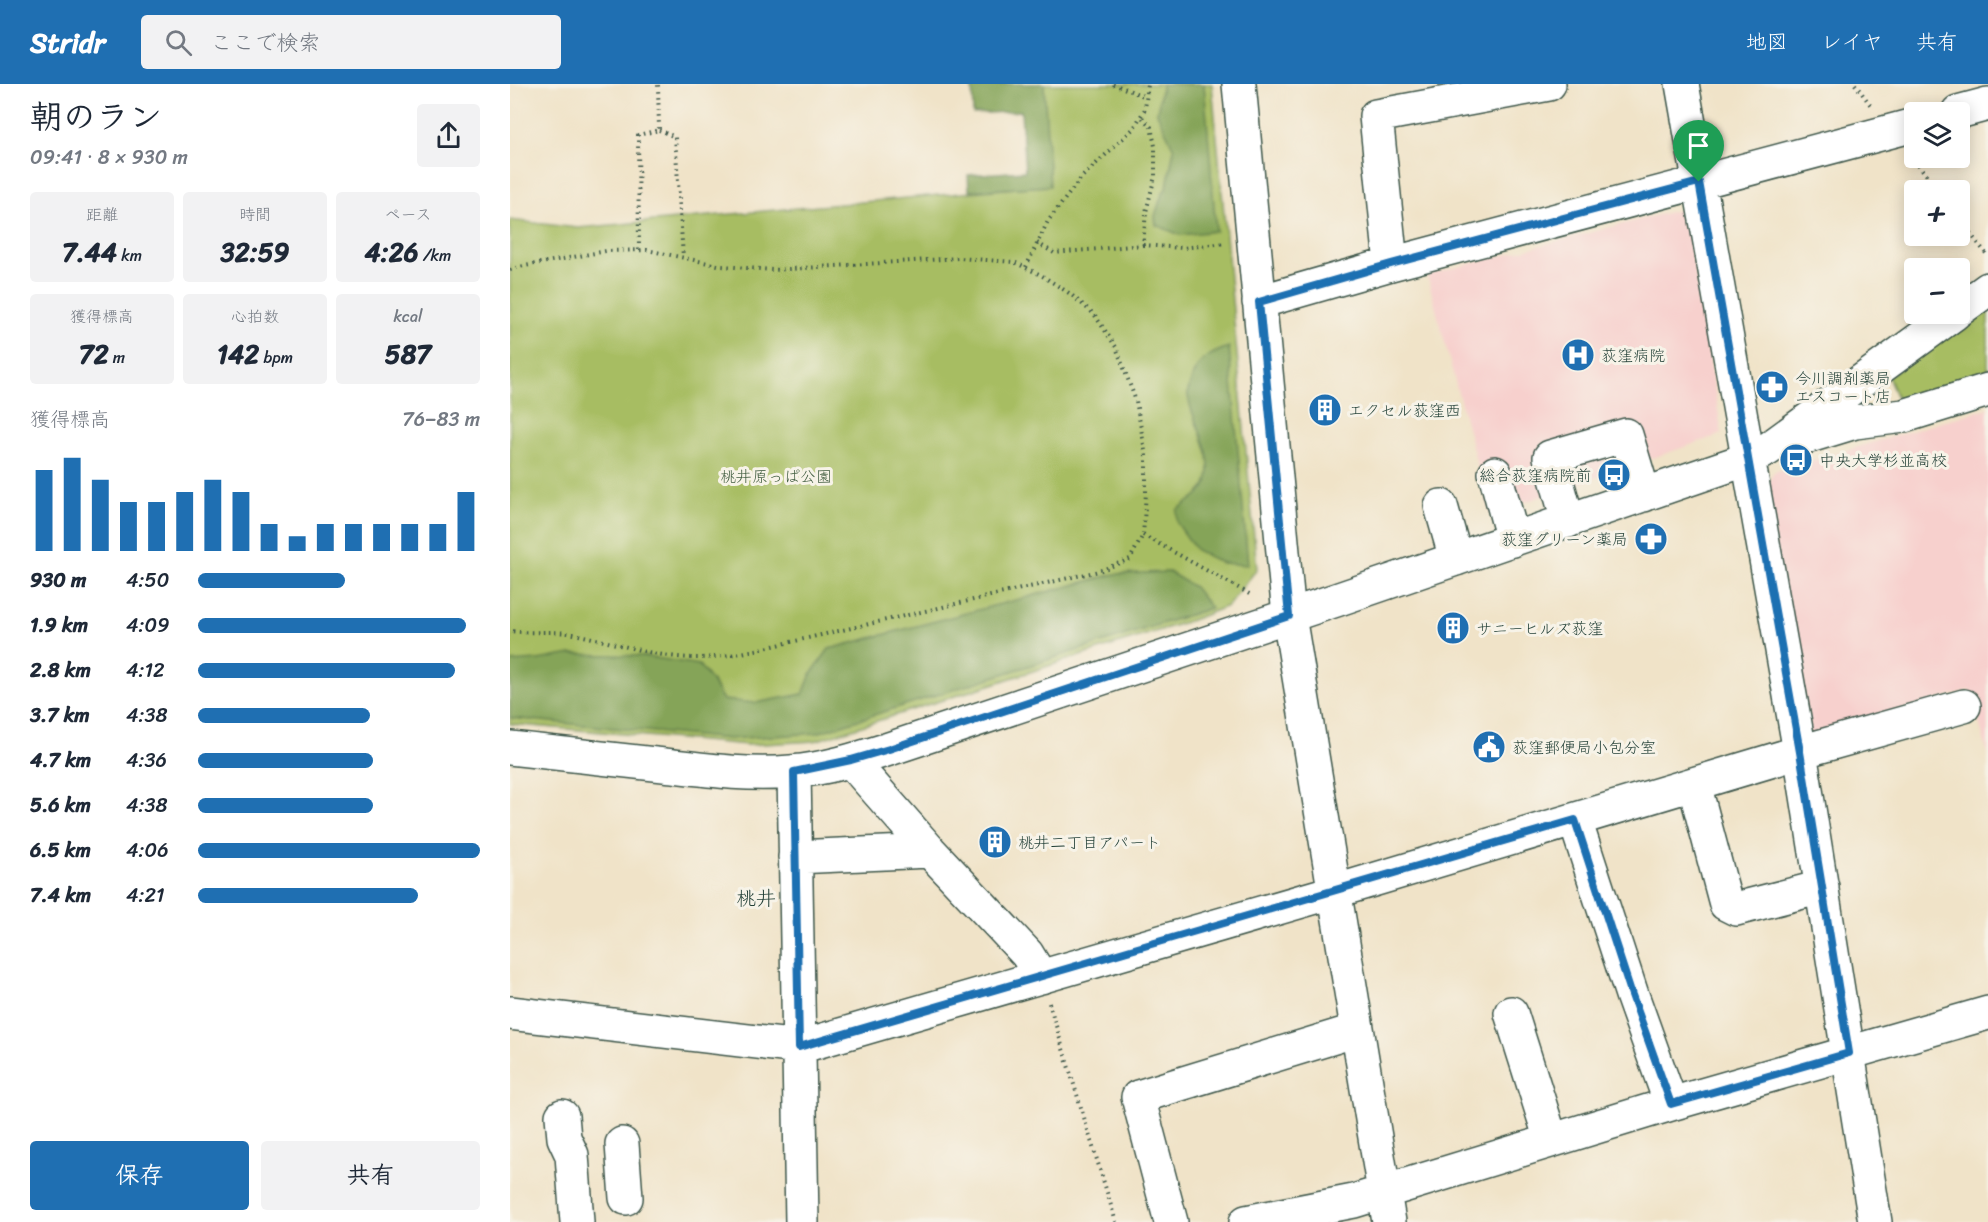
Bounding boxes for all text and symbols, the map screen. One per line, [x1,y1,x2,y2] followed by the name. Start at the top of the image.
[141,15,561,69] search box
[30,18,105,67] text: Stridr
[210,23,320,62] text: ここで検索
[1746,23,1788,61] text: 地図
[1821,23,1883,61] text: レイヤ
[1916,23,1958,61] text: 共有
[162,26,195,59] icon: search
[30,88,162,146] text: 朝のラン
[1904,102,1970,324] map controls
[1904,102,1970,168] button: layers
[417,104,480,167] button: share
[1673,120,1724,182] pin
[1682,129,1715,162] icon: arrive
[30,140,188,175] text: 09:41 · 8 × 930 m
[1904,180,1970,246] button: +
[86,200,118,229] text: 距離
[239,200,271,229] text: 時間
[384,200,432,229] text: ペース
[62,229,117,275] text: 7.44
[221,229,289,275] text: 32:59
[365,229,418,275] text: 4:26
[117,241,142,270] text: km
[418,241,451,270] text: /km
[1904,258,1970,324] button: −
[70,302,134,331] text: 獲得標高
[231,302,279,331] text: 心拍数
[393,302,423,331] text: kcal
[79,331,109,377] text: 72
[217,331,259,377] text: 142
[385,331,431,377] text: 587
[1560,337,1596,373] hospital icon: 荻窪病院
[1601,341,1665,370] place label: 荻窪病院
[109,343,125,372] text: m
[259,343,293,372] text: bpm
[1795,364,1891,411] place label: 今川調剤薬局 エスコート店
[1754,369,1790,405] pharmacy icon: 今川調剤薬局 エスコート店
[1307,392,1343,428] building icon: エクセル荻窪西
[1348,396,1461,425] place label: エクセル荻窪西
[30,402,110,437] text: 獲得標高
[402,402,480,437] text: 76–83 m
[1778,442,1814,478] bus stop icon: 中央大学杉並高校
[1819,446,1947,475] place label: 中央大学杉並高校
[1596,457,1632,493] bus stop icon: 総合荻窪病院前
[1479,461,1591,490] place label: 総合荻窪病院前
[720,462,832,491] park label: 桃井原っぱ公園
[1633,521,1669,557] pharmacy icon: 荻窪グリーン薬局
[1501,525,1628,554] place label: 荻窪グリーン薬局
[30,563,86,598] text: 930 m
[126,563,169,598] text: 4:50
[30,608,88,643] text: 1.9 km
[126,608,169,643] text: 4:09
[1435,610,1471,646] building icon: サニーヒルズ荻窪
[1476,614,1603,643] place label: サニーヒルズ荻窪
[30,653,91,688] text: 2.8 km
[126,653,165,688] text: 4:12
[30,698,90,733] text: 3.7 km
[126,698,168,733] text: 4:38
[1471,729,1507,765] public building icon: 荻窪郵便局小包分室
[1512,733,1656,762] place label: 荻窪郵便局小包分室
[30,743,91,778] text: 4.7 km
[126,743,167,778] text: 4:36
[30,788,91,823] text: 5.6 km
[126,788,168,823] text: 4:38
[977,824,1013,860] building icon: 桃井二丁目アパート
[1018,828,1161,857] place label: 桃井二丁目アパート
[30,833,91,868] text: 6.5 km
[126,833,169,868] text: 4:06
[30,878,91,913] text: 7.4 km
[126,878,165,913] text: 4:21
[736,881,776,916] district label: 桃井
[30,1141,249,1210] button: 保存
[261,1141,480,1210] button: 共有

